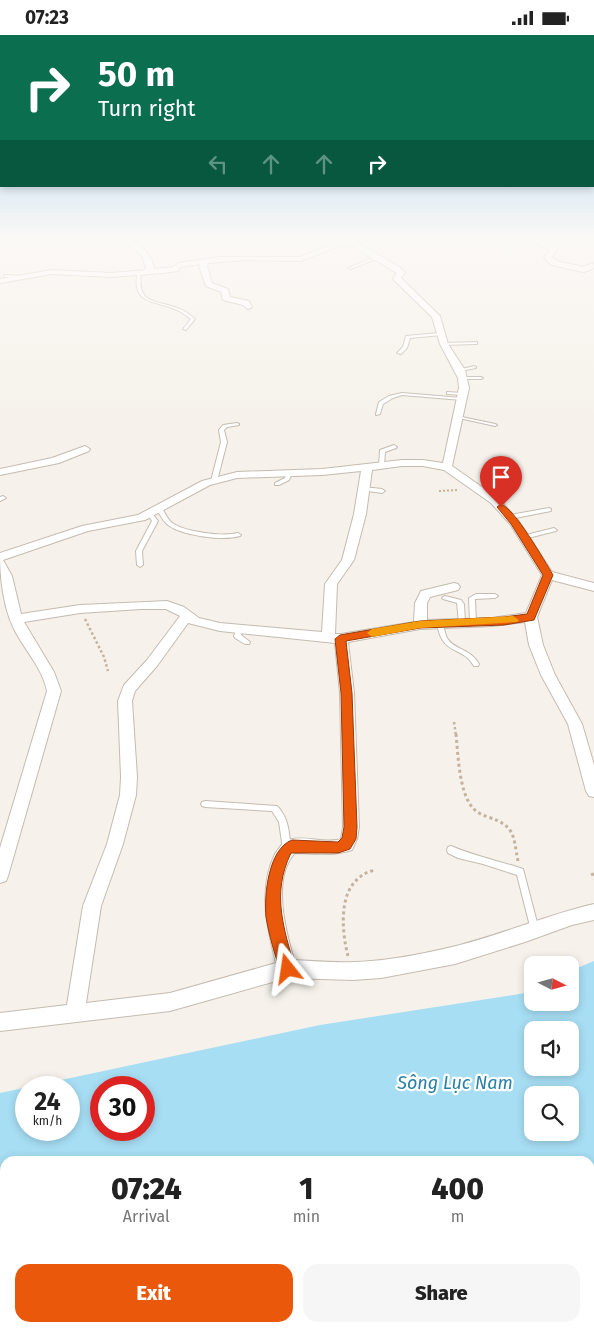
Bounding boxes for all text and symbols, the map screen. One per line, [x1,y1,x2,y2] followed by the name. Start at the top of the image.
[25,6,69,29] text: 07:23
[98,53,175,95] text: 50 m
[15,55,80,120] icon: right
[98,95,195,122] text: Turn right
[204,150,232,178] icon: left
[257,150,285,178] icon: ahead
[310,150,338,178] icon: ahead
[363,150,391,178] icon: right
[480,456,522,507] pin
[487,463,515,491] icon: arrive
[261,942,313,994] position arrow
[524,956,579,1011] north arrow
[524,956,579,1141] map controls
[524,1021,579,1076] button: sound
[396,1072,513,1094] water label: Sông Lục Nam
[90,1076,155,1141] speed limit sign: 30
[524,1086,579,1141] button: search
[34,1087,61,1117] text: 24
[33,1114,62,1128] text: km/h
[111,1171,182,1207] text: 07:24
[299,1171,314,1207] text: 1
[431,1171,484,1207] text: 400
[123,1207,170,1226] text: Arrival
[293,1207,320,1226] text: min
[451,1207,464,1226] text: m
[15,1264,293,1322] button: Exit
[303,1264,580,1322] button: Share

